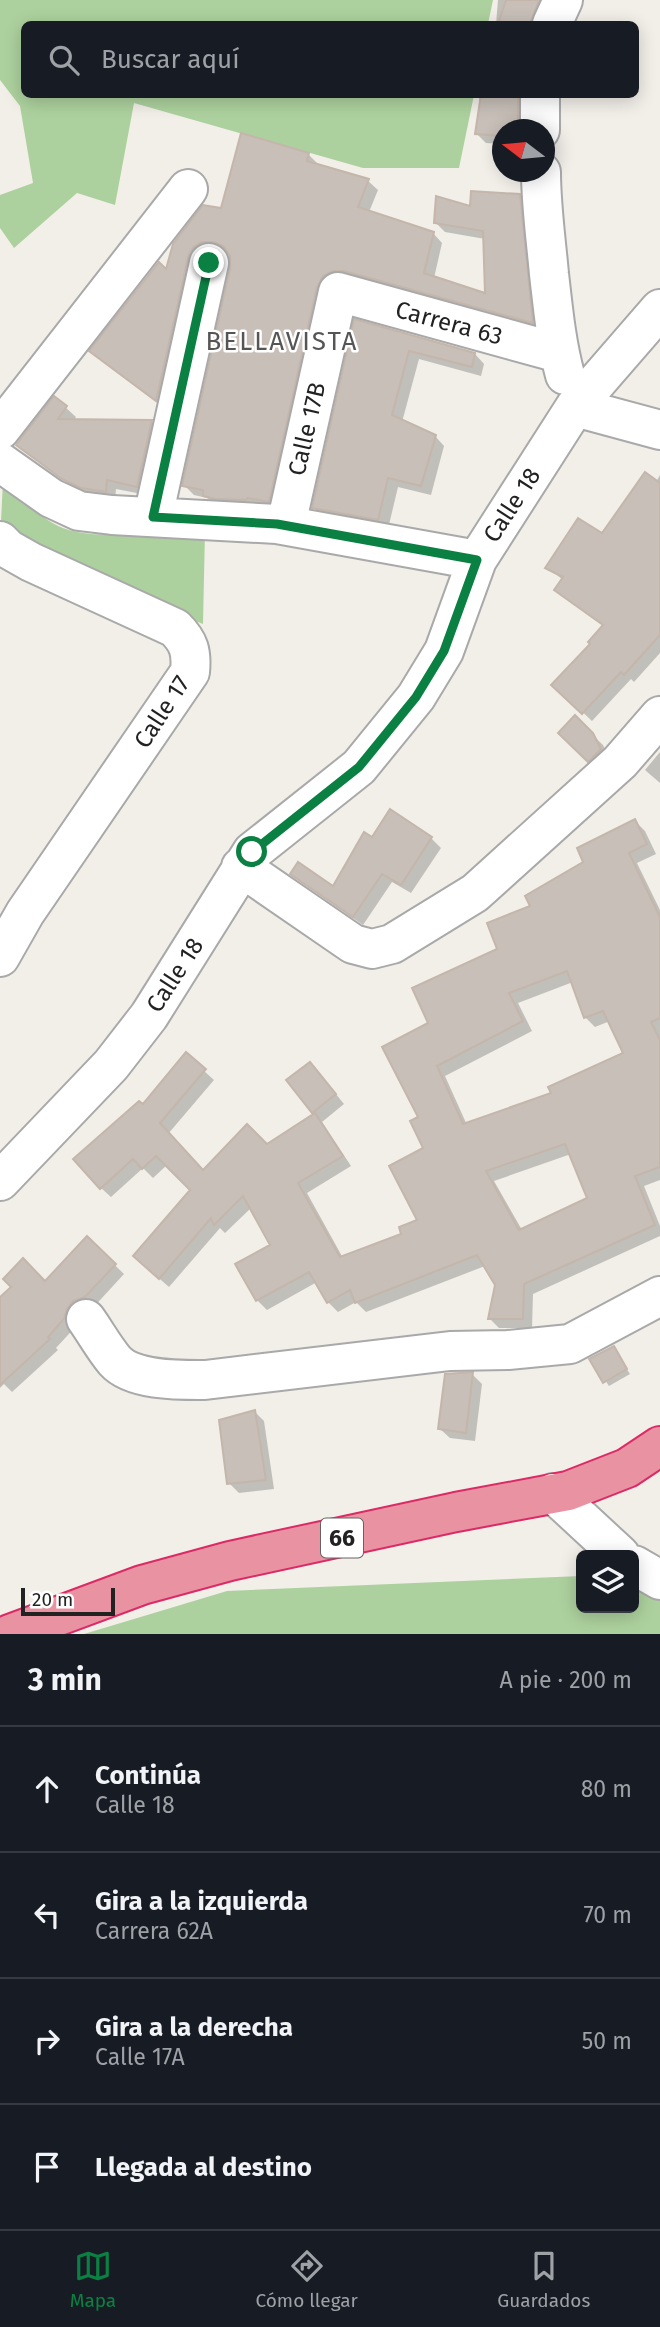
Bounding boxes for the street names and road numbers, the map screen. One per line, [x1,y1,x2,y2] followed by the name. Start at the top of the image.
[392,295,506,351] street label: Carrera 63
[283,380,331,478] street label: Calle 17B
[478,463,546,547] street label: Calle 18
[128,671,196,753] street label: Calle 17
[141,933,209,1017] street label: Calle 18
[321,1518,363,1558] road number: 66

